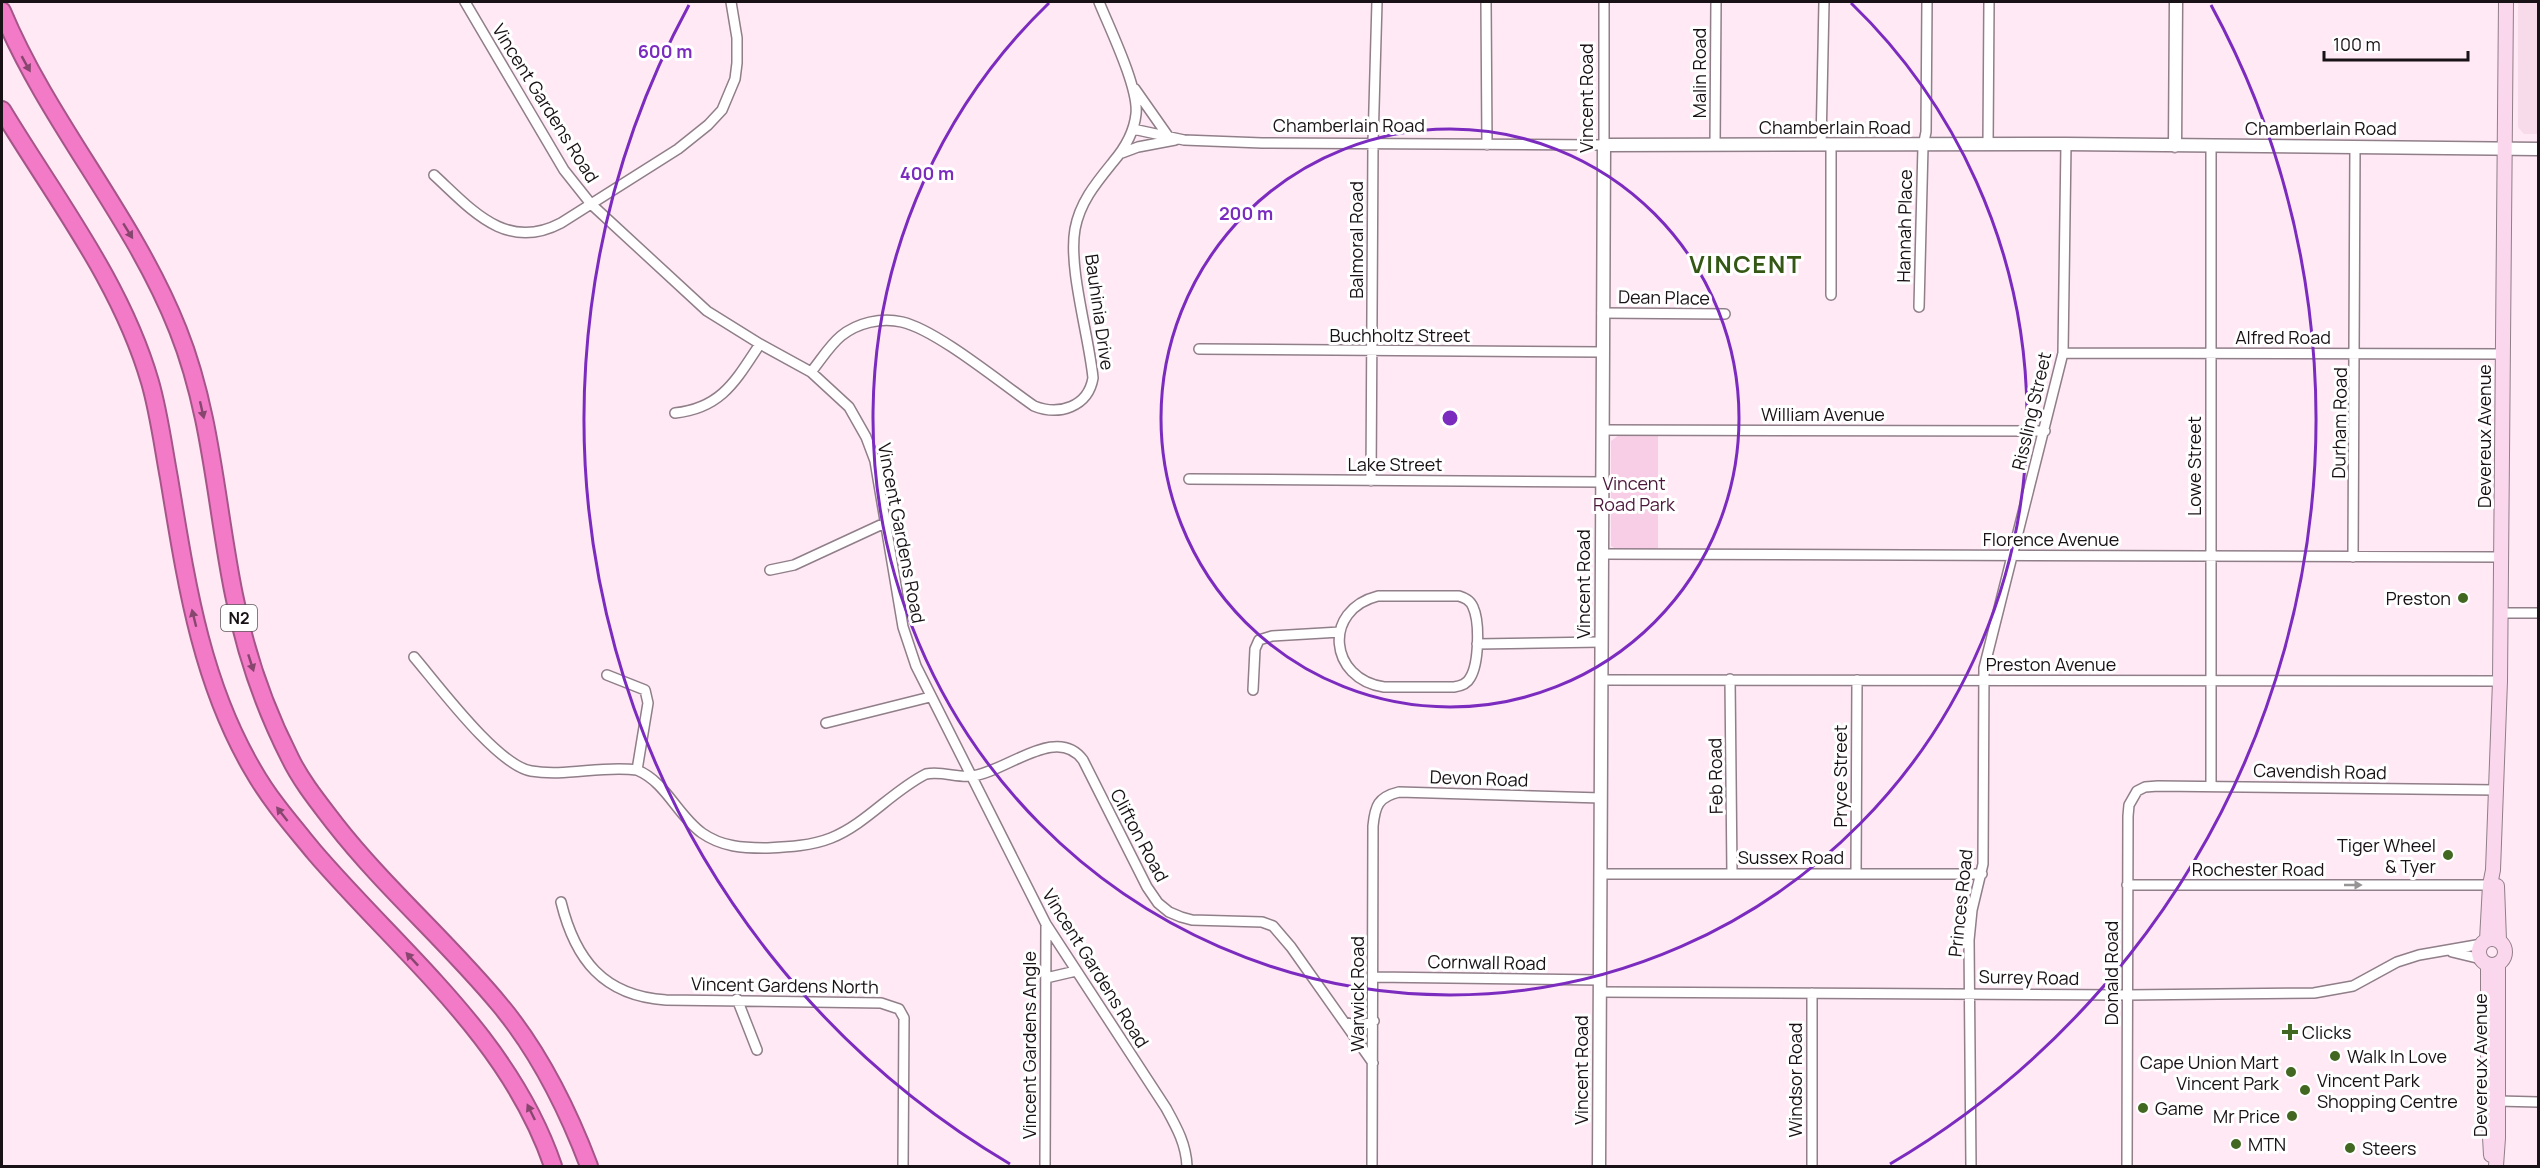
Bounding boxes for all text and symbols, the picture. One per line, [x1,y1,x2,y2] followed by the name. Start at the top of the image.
[487,19,605,187] street label: Vincent Gardens Road
[2324,24,2468,62] scale bar
[1687,28,1711,118] street label: Malin Road
[2333,32,2381,56] text: 100 m
[638,39,692,63] text: 600 m
[1574,43,1598,153] street label: Vincent Road
[21,56,31,73] one-way arrow
[1273,113,1425,137] street label: Chamberlain Road
[1759,115,1911,139] street label: Chamberlain Road
[2245,116,2397,140] street label: Chamberlain Road
[900,161,954,185] text: 400 m
[1891,169,1917,283] street label: Hannah Place
[1344,181,1368,299] street label: Balmoral Road
[1219,201,1273,225] text: 200 m
[122,223,133,239] one-way arrow
[1689,247,1803,280] district label: VINCENT
[1080,252,1120,372] street label: Bauhinia Drive
[1618,284,1710,310] street label: Dean Place
[1329,323,1471,347] street label: Buchholtz Street
[2235,325,2331,349] street label: Alfred Road
[2006,350,2056,472] street label: Rissling Street
[2472,364,2496,508] street label: Devereux Avenue
[2326,367,2352,479] street label: Durham Road
[198,401,208,419] one-way arrow
[1761,402,1885,426] street label: William Avenue
[1440,408,1460,428] centre of rings
[2182,416,2206,516] street label: Lowe Street
[873,441,931,625] street label: Vincent Gardens Road
[1348,452,1442,476] street label: Lake Street
[1593,471,1676,516] park label: Vincent Road Park
[1983,527,2119,551] street label: Florence Avenue
[1571,529,1595,639] street label: Vincent Road
[2386,586,2451,610] place label: Preston
[2456,591,2470,605] marker: Preston
[221,605,257,631] road number: N2
[189,609,198,627] one-way arrow
[1986,652,2116,676] street label: Preston Avenue
[247,654,257,672] one-way arrow
[1828,724,1852,828] street label: Pryce Street
[1702,738,1728,814] street label: Feb Road
[2253,758,2387,784] street label: Cavendish Road
[1429,764,1529,792] street label: Devon Road
[1105,784,1175,886] street label: Clifton Road
[277,806,289,821] one-way arrow
[2337,833,2437,878] place label: Tiger Wheel & Tyer
[1738,845,1844,869] street label: Sussex Road
[1942,848,1978,958] street label: Princes Road
[2441,848,2455,862] marker: Tiger Wheel & Tyer
[2192,857,2324,881] street label: Rochester Road
[2344,880,2363,890] one-way arrow
[1037,884,1155,1052] street label: Vincent Gardens Road
[2099,921,2123,1025] street label: Donald Road
[1345,936,1369,1052] street label: Warwick Road
[1427,949,1547,975] street label: Cornwall Road
[1017,951,1041,1139] street label: Vincent Gardens Angle
[406,952,419,967] one-way arrow
[1978,964,2080,990] street label: Surrey Road
[691,971,879,999] street label: Vincent Gardens North
[2468,993,2492,1137] street label: Devereux Avenue
[1569,1015,1593,1125] street label: Vincent Road
[2302,1020,2351,1044] place label: Clicks
[1783,1023,1807,1137] street label: Windsor Road
[2283,1025,2297,1039] marker: Clicks
[2347,1044,2447,1068] place label: Walk In Love
[2328,1049,2342,1063] marker: Walk In Love
[2140,1050,2280,1095] place label: Cape Union Mart Vincent Park
[2284,1065,2298,1079] marker: Cape Union Mart Vincent Park
[2317,1068,2458,1113] place label: Vincent Park Shopping Centre
[2298,1083,2312,1097] marker: Vincent Park Shopping Centre
[2155,1096,2203,1120] place label: Game
[2136,1101,2150,1115] marker: Game
[526,1104,536,1121] one-way arrow
[2213,1104,2280,1128] place label: Mr Price
[2285,1109,2299,1123] marker: Mr Price
[2248,1132,2286,1156] place label: MTN
[2362,1136,2417,1160] place label: Steers
[2229,1137,2243,1151] marker: MTN
[2343,1141,2357,1155] marker: Steers

